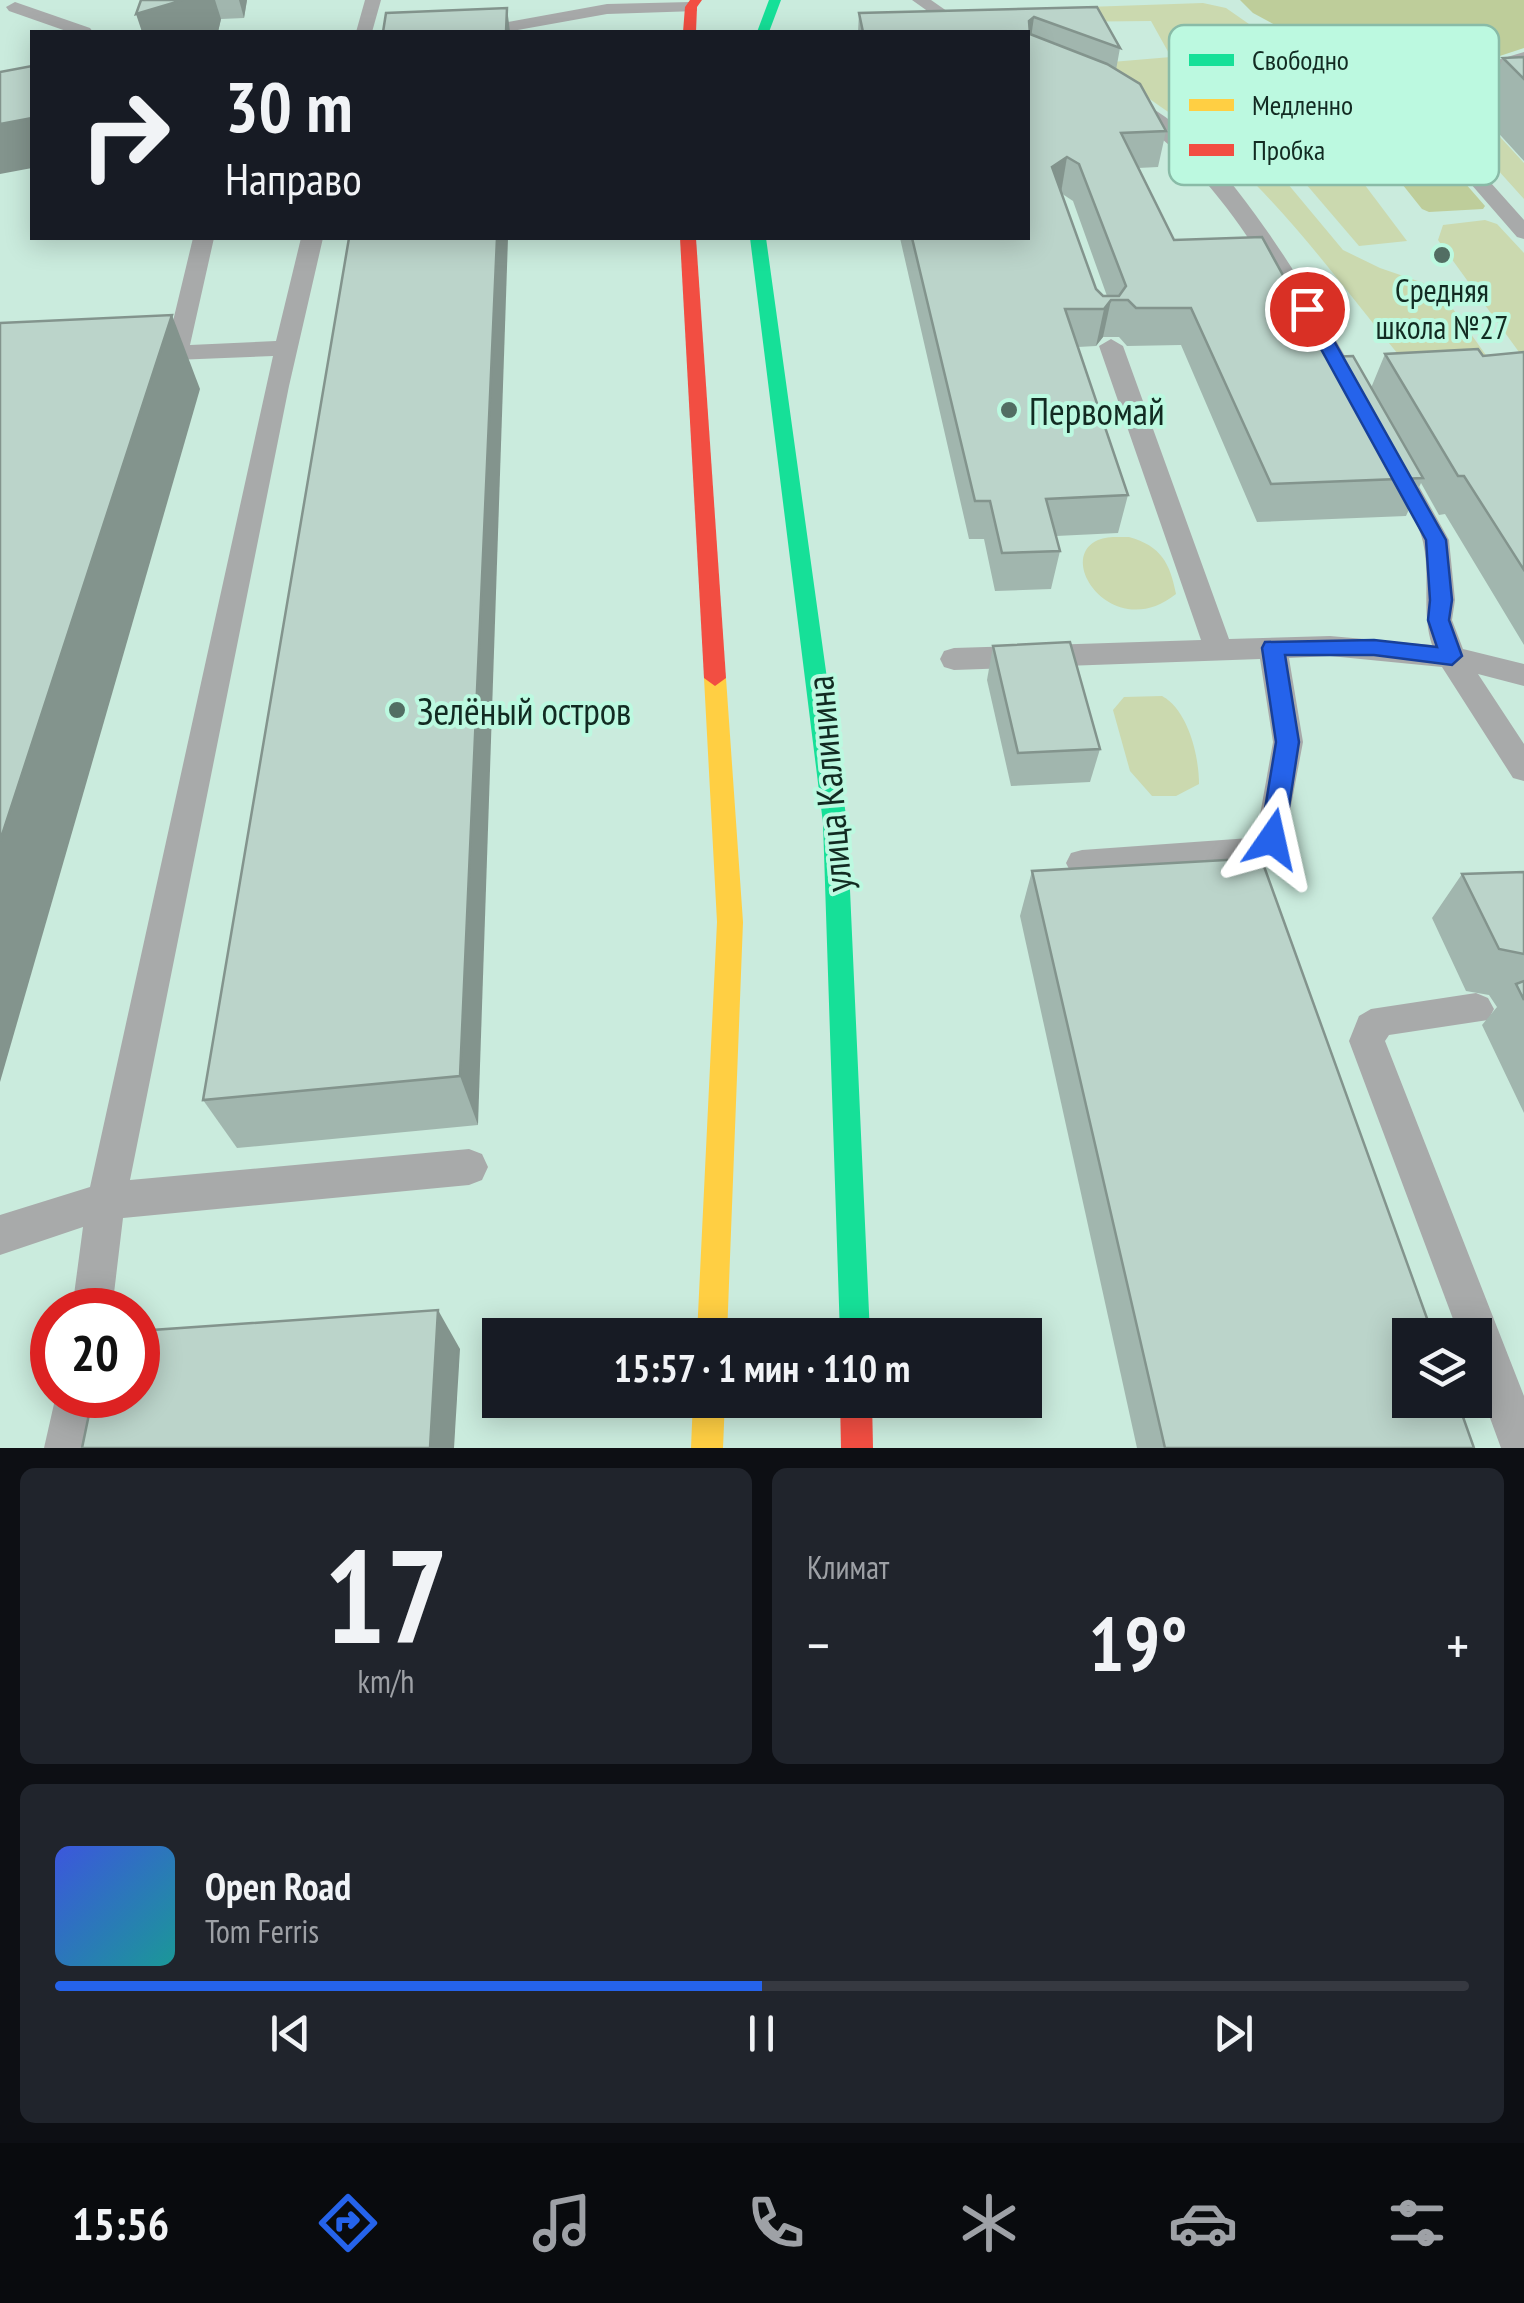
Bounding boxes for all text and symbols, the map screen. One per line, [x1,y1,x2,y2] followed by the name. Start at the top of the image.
[1169,25,1499,185] legend
[1252,41,1349,78] text: Свободно
[225,61,353,151] text: 30 m
[60,70,190,200] icon: right
[1252,86,1353,123] text: Медленно
[1252,131,1325,168] text: Пробка
[225,149,362,207] text: Направо
[1431,244,1453,266] marker: Средняя школа №27
[1265,267,1350,352] pin
[1376,269,1508,348] place label: Средняя школа №27
[1280,282,1335,337] icon: arrive
[1029,386,1165,435] place label: Первомай
[998,399,1020,421] marker: Первомай
[794,674,862,894] street label: улица Калинина
[417,686,631,735] place label: Зелёный остров
[386,699,408,721] marker: Зелёный остров
[1220,787,1324,891] position arrow
[30,1288,160,1418] speed limit sign: 20
[1392,1318,1492,1418] map controls
[1392,1318,1492,1418] button: layers
[614,1343,910,1392] text: 15:57 · 1 мин · 110 m
[324,1511,448,1679] text: 17
[807,1546,889,1588] text: Климат
[1088,1595,1188,1692] text: 19°
[807,1609,830,1680] text: −
[1446,1609,1469,1680] text: +
[358,1660,414,1702] text: km/h
[205,1861,351,1910] text: Open Road
[205,1910,319,1952] text: Tom Ferris
[263,2006,318,2061] icon: previous
[734,2006,789,2061] icon: pause
[1206,2006,1261,2061] icon: next
[313,2188,383,2258] icon: directions
[527,2188,597,2258] icon: music
[741,2188,811,2258] icon: phone
[954,2188,1024,2258] icon: climate
[1168,2188,1238,2258] icon: car
[1382,2188,1452,2258] icon: filters
[72,2194,169,2252] text: 15:56

